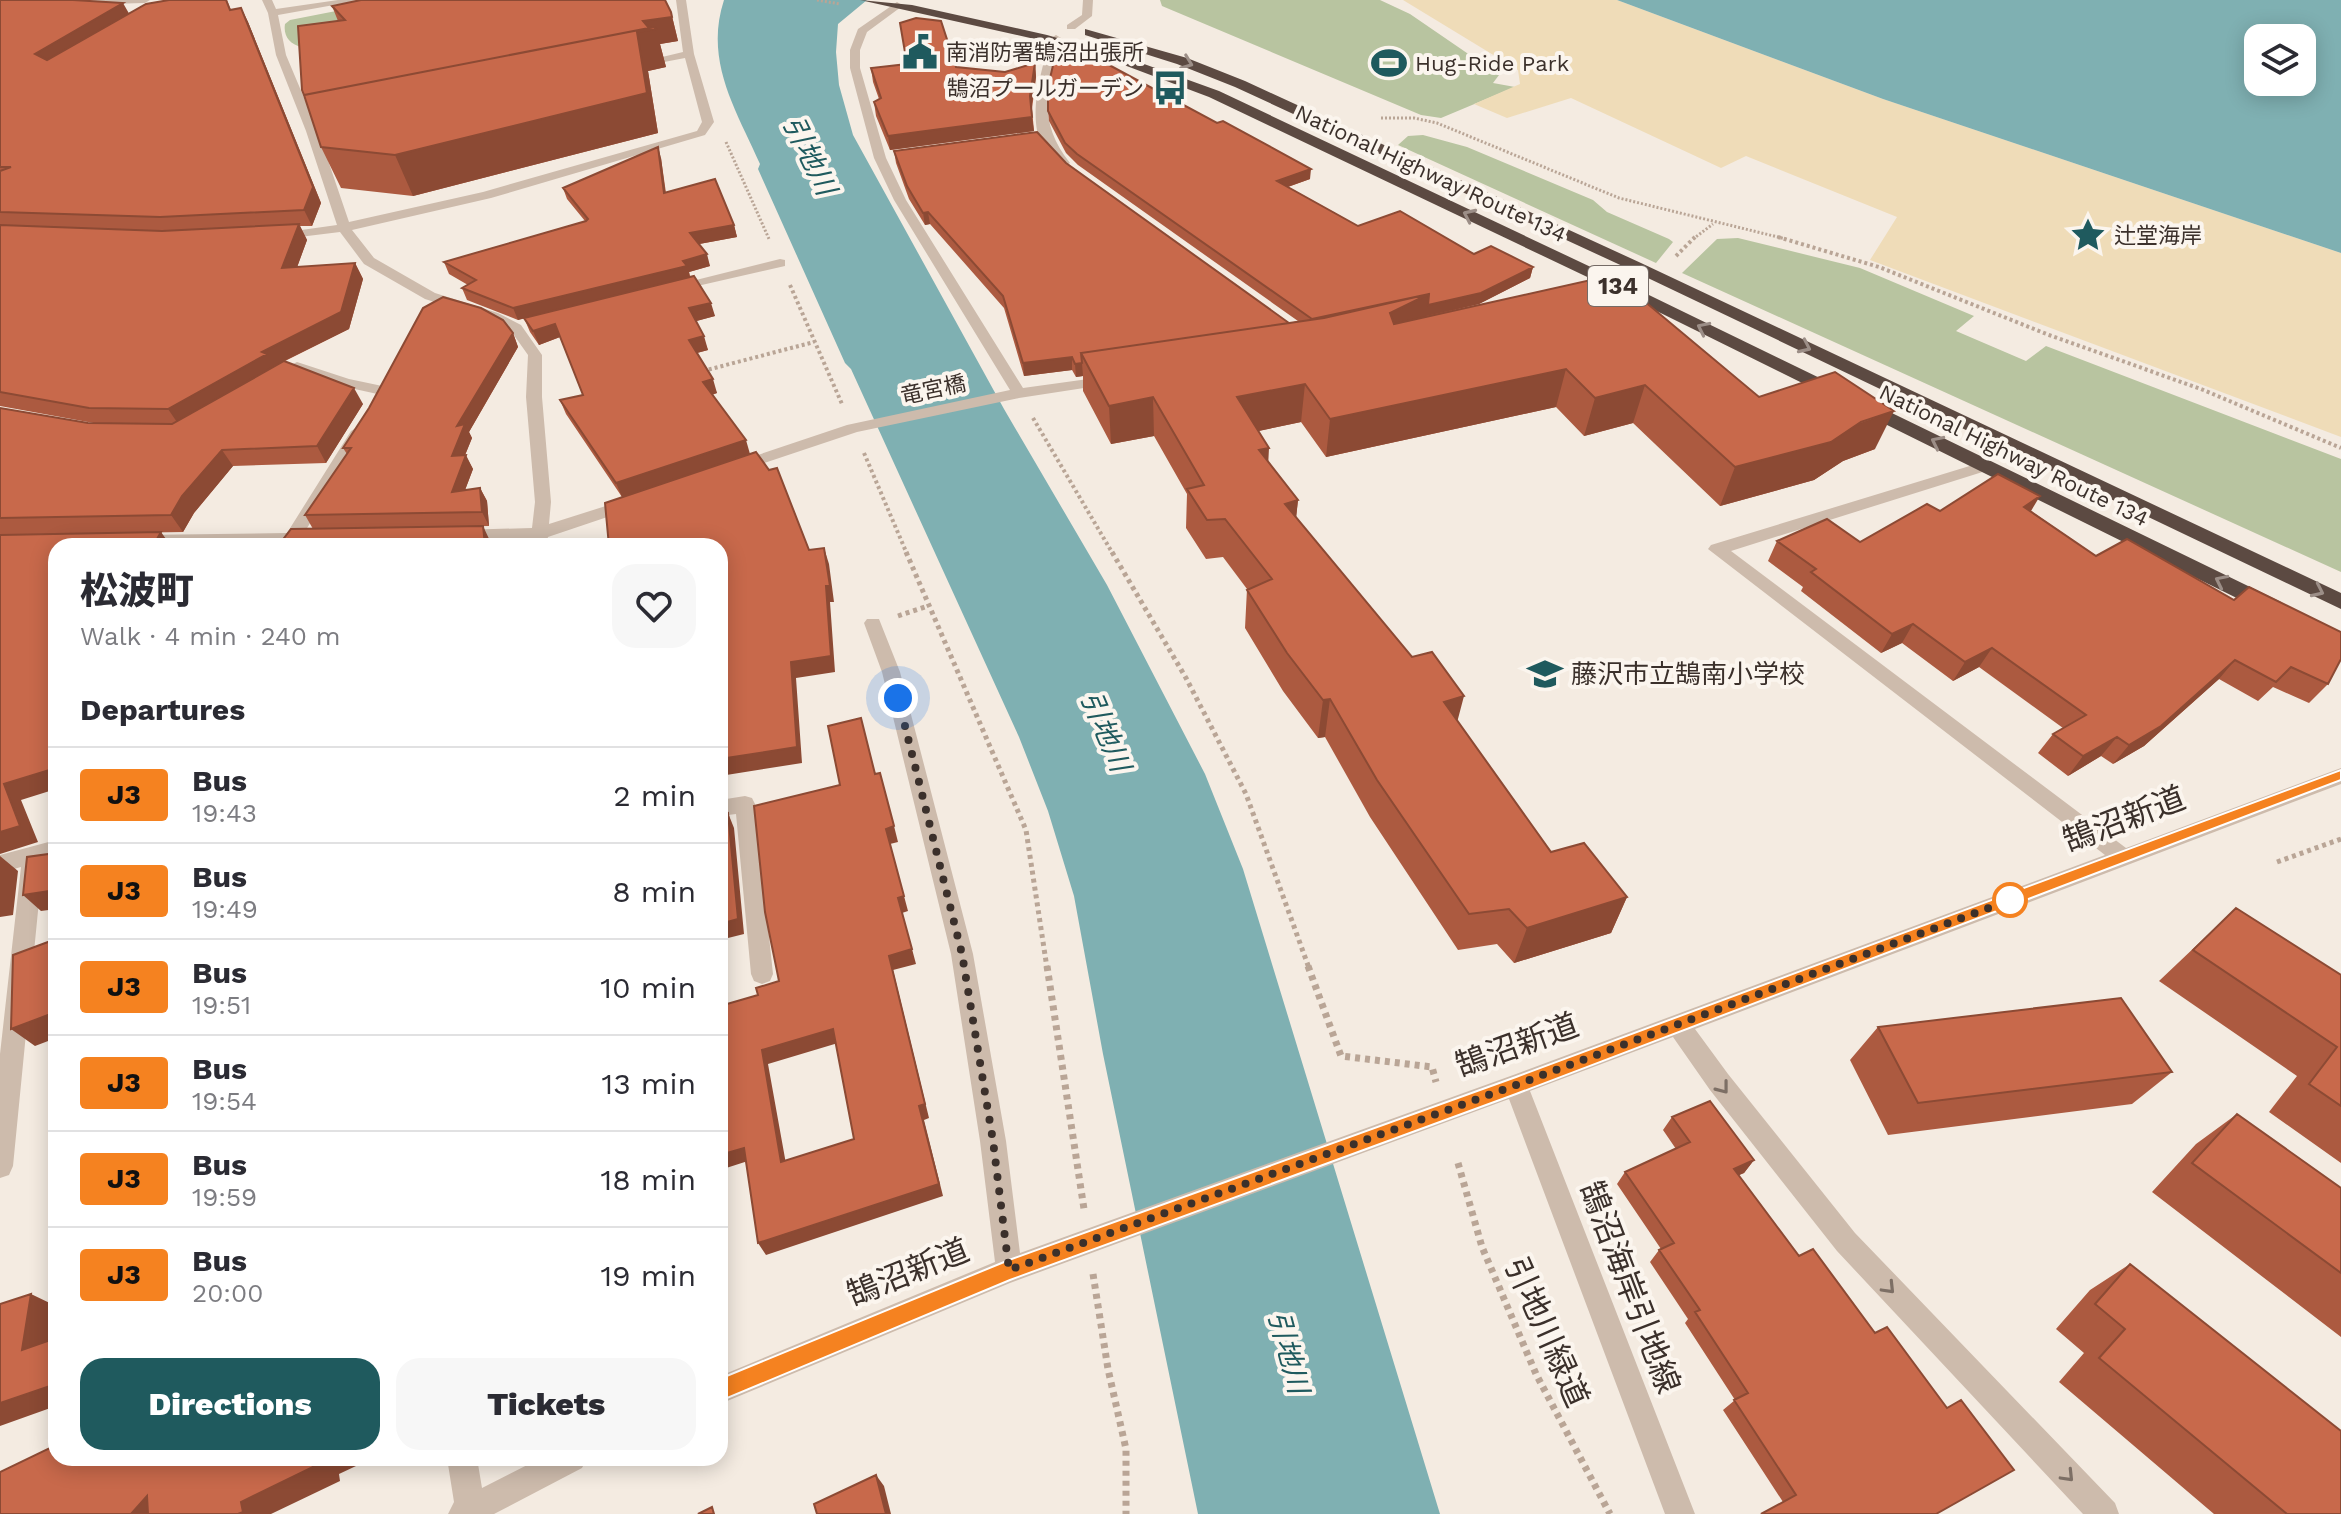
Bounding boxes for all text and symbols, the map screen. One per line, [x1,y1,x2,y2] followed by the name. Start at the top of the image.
[2244,24,2316,96] map controls
[2244,24,2316,96] button: layers
[901,33,939,71] public building icon: 南消防署鵠沼出張所
[946,40,1144,65] place label: 南消防署鵠沼出張所
[1370,44,1408,82] sports icon: Hug-Ride Park
[1415,51,1569,76] place label: Hug-Ride Park
[1180,53,1194,70] one-way arrow
[1151,69,1189,107] bus stop icon: 鵠沼プールガーデン
[947,76,1144,101] place label: 鵠沼プールガーデン
[1291,100,1570,247] street label: National Highway Route 134
[776,110,844,203] water label: 引地川
[1463,209,1477,225] one-way arrow
[2069,216,2107,254] place icon: 辻堂海岸
[2114,223,2202,248] place label: 辻堂海岸
[1588,266,1648,306] road number: 134
[1697,322,1712,338] one-way arrow
[1797,337,1811,353] one-way arrow
[898,370,968,409] street label: 竜宮橋
[1875,379,2152,532] street label: National Highway Route 134
[1930,436,1945,452] one-way arrow
[612,564,696,648] button: heart
[80,569,194,613] text: 松波町
[2214,575,2229,591] one-way arrow
[2310,581,2325,597] one-way arrow
[80,621,341,651] text: Walk · 4 min · 240 m
[1526,655,1564,693] school or university icon: 藤沢市立鵠南小学校
[1571,659,1805,689] place label: 藤沢市立鵠南小学校
[878,678,918,718] your location
[1074,686,1138,779] water label: 引地川
[80,692,245,727] text: Departures
[192,763,247,798] text: Bus
[107,778,141,811] text: J3
[613,778,696,813] text: 2 min
[2057,778,2191,860] street label: 鵠沼新道
[192,798,257,828] text: 19:43
[192,859,247,894] text: Bus
[107,874,141,907] text: J3
[612,874,696,909] text: 8 min
[1993,883,2027,917] unlabelled marker
[192,894,258,924] text: 19:49
[192,955,247,990] text: Bus
[107,970,141,1003] text: J3
[600,970,696,1005] text: 10 min
[192,990,251,1020] text: 19:51
[1450,1005,1584,1085] street label: 鵠沼新道
[192,1051,247,1086] text: Bus
[107,1066,141,1099] text: J3
[601,1066,696,1101] text: 13 min
[1714,1079,1728,1093] one-way arrow
[192,1086,257,1116] text: 19:54
[192,1147,247,1182] text: Bus
[107,1162,141,1195] text: J3
[600,1162,696,1197] text: 18 min
[1572,1176,1688,1398] street label: 鵠沼海岸引地線
[192,1182,257,1212] text: 19:59
[842,1230,974,1314] street label: 鵠沼新道
[192,1243,247,1278] text: Bus
[1497,1251,1597,1413] street label: 引地川緑道
[107,1258,141,1291] text: J3
[600,1258,696,1293] text: 19 min
[192,1278,263,1308] text: 20:00
[1880,1278,1894,1293] one-way arrow
[1262,1307,1316,1400] water label: 引地川
[80,1358,380,1450] button: Directions
[396,1358,696,1450] button: Tickets
[2059,1467,2074,1481] one-way arrow

